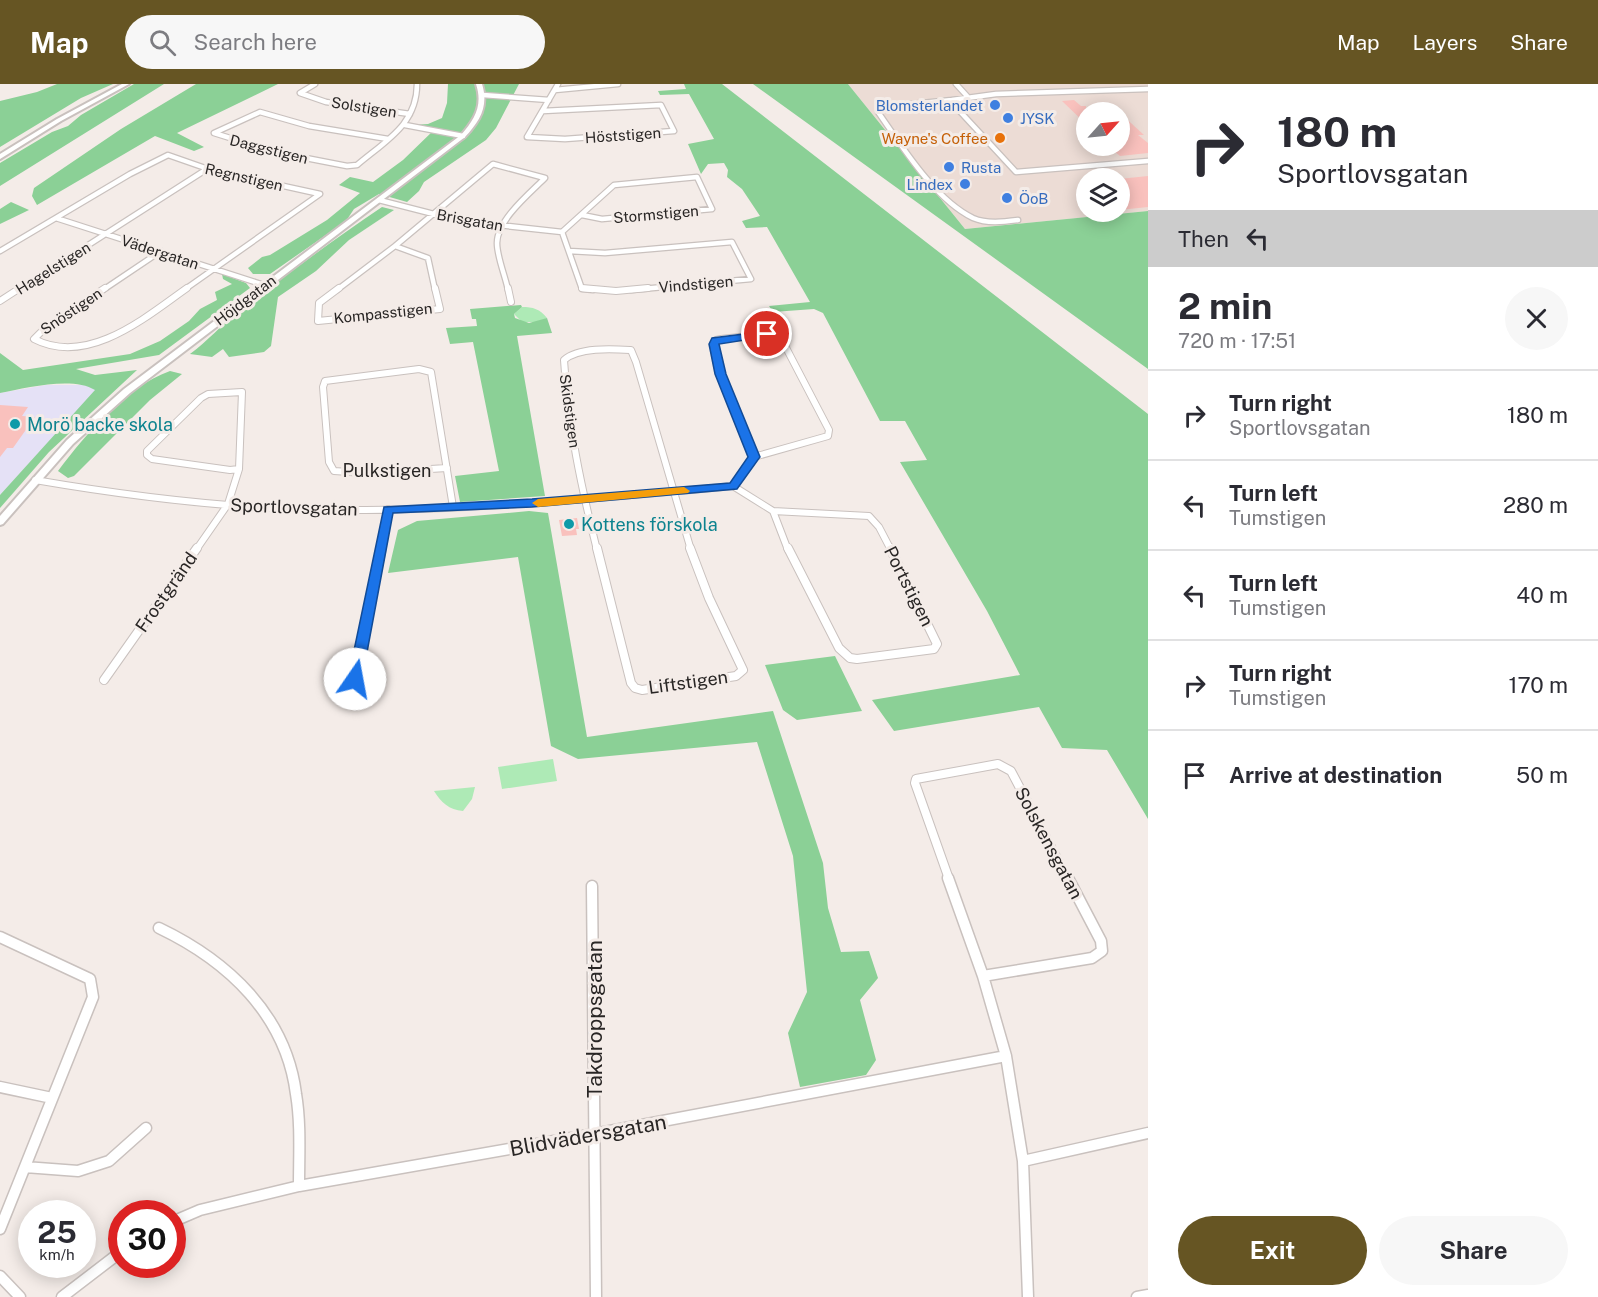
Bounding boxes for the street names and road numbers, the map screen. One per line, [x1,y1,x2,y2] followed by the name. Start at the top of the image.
[330,93,398,121] street label: Solstigen
[584,124,662,146] street label: Höststigen
[228,131,310,167] street label: Daggstigen
[203,160,285,194] street label: Regnstigen
[613,202,699,226] street label: Stormstigen
[436,206,504,234] street label: Brisgatan
[119,231,201,273] street label: Vädergatan
[13,238,93,298] street label: Hagelstigen
[211,271,279,329] street label: Höjdgatan
[658,272,734,296] street label: Vindstigen
[37,284,105,338] street label: Snöstigen
[333,299,433,327] street label: Kompasstigen
[556,373,584,449] street label: Skidstigen
[342,460,432,481] street label: Pulkstigen
[230,494,358,520] street label: Sportlovsgatan
[880,542,938,630] street label: Portstigen
[131,548,201,636] street label: Frostgränd
[647,666,729,698] street label: Liftstigen
[1011,784,1087,902] street label: Solskensgatan
[582,940,607,1098] street label: Takdroppsgatan
[508,1109,668,1161] street label: Blidvädersgatan

